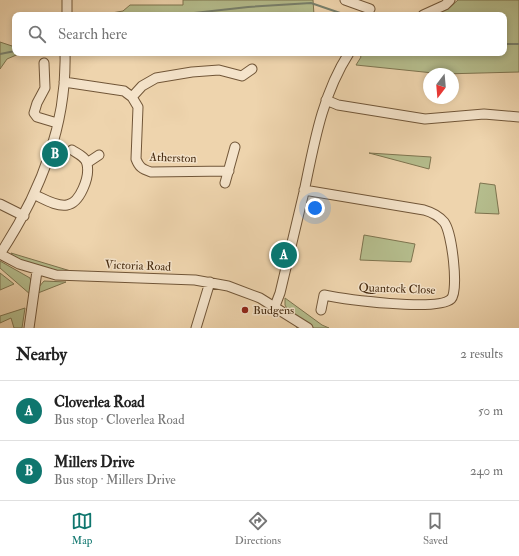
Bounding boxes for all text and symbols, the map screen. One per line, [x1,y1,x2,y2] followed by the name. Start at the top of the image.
[12,12,507,56] search box
[26,23,48,45] icon: search
[58,25,127,44] text: Search here
[423,68,459,104] north arrow
[42,139,68,169] pin: B
[148,150,197,166] street label: Atherston
[305,198,325,218] your location
[271,240,297,270] pin: A
[105,257,171,275] street label: Victoria Road
[358,280,436,298] street label: Quantock Close
[253,303,294,318] place label: Budgens
[240,305,250,315] marker: Budgens
[16,344,67,365] text: Nearby
[460,346,503,362] text: 2 results
[54,393,145,412] text: Cloverlea Road
[25,403,33,419] text: A
[478,403,503,419] text: 50 m
[54,412,185,428] text: Bus stop · Cloverlea Road
[54,453,135,472] text: Millers Drive
[25,463,33,479] text: B
[470,463,503,479] text: 240 m
[54,472,176,488] text: Bus stop · Millers Drive
[71,510,93,547] tab: Map
[235,510,281,547] tab: Directions
[423,510,448,547] tab: Saved

